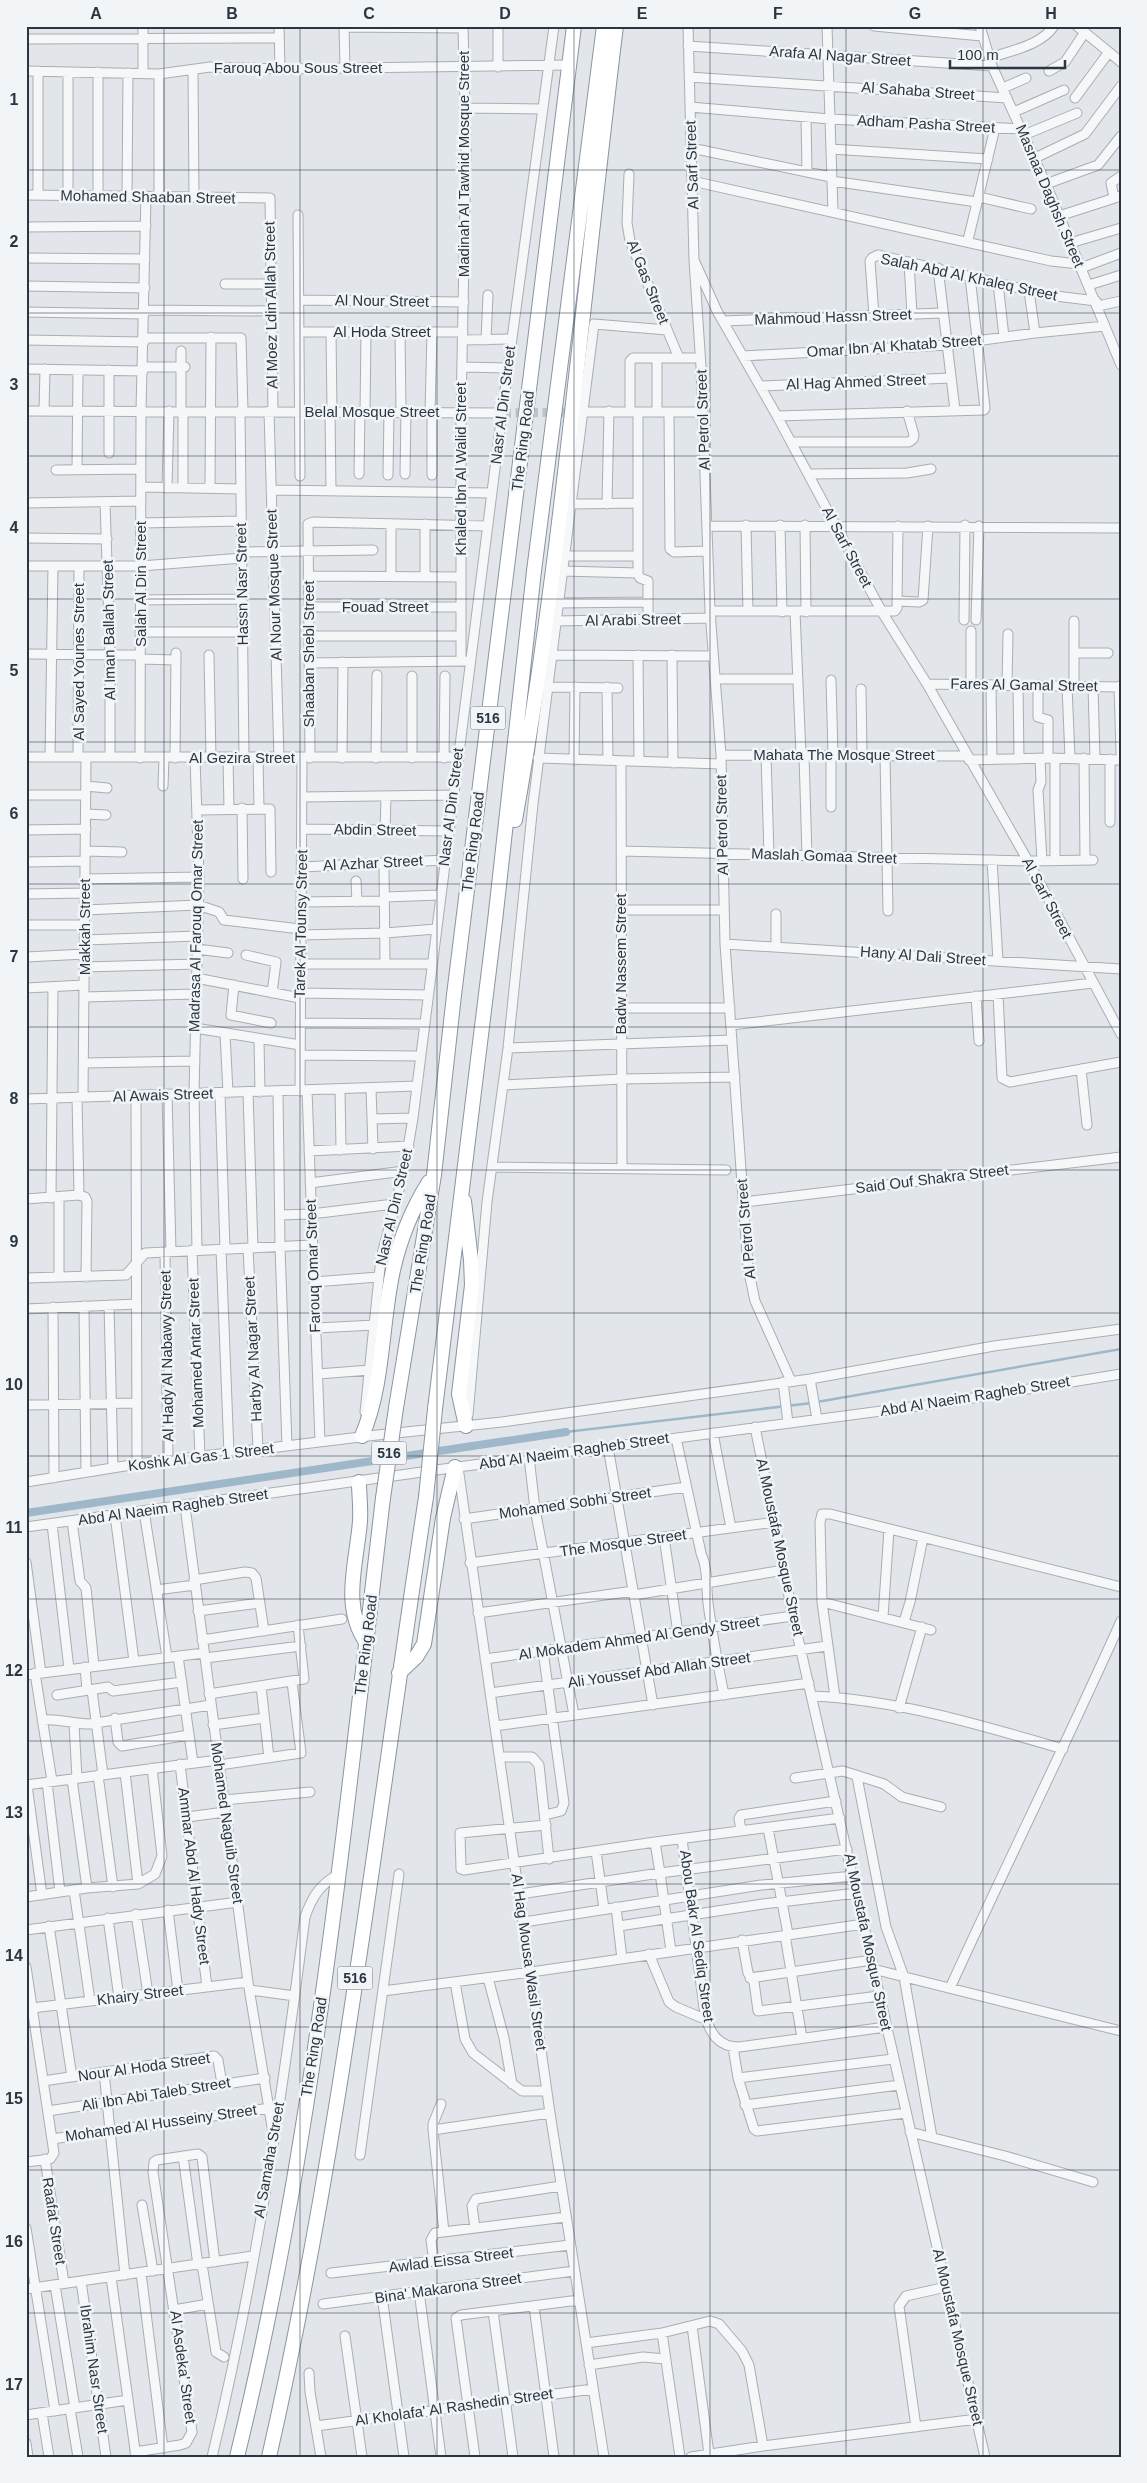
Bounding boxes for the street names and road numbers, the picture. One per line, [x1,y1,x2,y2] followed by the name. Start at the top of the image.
[769,42,912,69] street label: Arafa Al Nagar Street
[455,50,472,277] street label: Madinah Al Tawhid Mosque Street
[214,59,383,76] street label: Farouq Abou Sous Street
[861,78,976,103] street label: Al Sahaba Street
[856,111,996,136] street label: Adham Pasha Street
[681,119,702,210] street label: Al Sarf Street
[1013,122,1089,271] street label: Masnaa Daghsh Street
[60,186,237,207] street label: Mohamed Shaaban Street
[261,220,280,389] street label: Al Moez Ldin Allah Street
[624,237,673,327] street label: Al Gas Street
[879,249,1060,304] street label: Salah Abd Al Khaleq Street
[335,291,430,310] street label: Al Nour Street
[754,305,913,328] street label: Mahmoud Hassn Street
[333,323,432,340] street label: Al Hoda Street
[806,331,983,360] street label: Omar Ibn Al Khatab Street
[487,344,518,465] street label: Nasr Al Din Street
[692,368,713,471] street label: Al Petrol Street
[786,371,927,392] street label: Al Hag Ahmed Street
[452,381,469,556] street label: Khaled Ibn Al Walid Street
[508,390,537,492] street label: The Ring Road
[304,403,440,420] street label: Belal Mosque Street
[819,503,876,591] street label: Al Sarf Street
[262,508,285,661] street label: Al Nour Mosque Street
[132,520,149,647] street label: Salah Al Din Street
[232,522,251,645] street label: Hassn Nasr Street
[99,559,118,701] street label: Al Iman Ballah Street
[300,580,317,727] street label: Shaaban Shebl Street
[70,582,87,741] street label: Al Sayed Younes Street
[342,598,429,615] street label: Fouad Street
[585,610,682,629] street label: Al Arabi Street
[950,675,1099,694] street label: Fares Al Gamal Street
[470,706,506,730] road number: 516
[435,746,466,867] street label: Nasr Al Din Street
[753,746,936,763] street label: Mahata The Mosque Street
[189,749,296,766] street label: Al Gezira Street
[712,774,731,876] street label: Al Petrol Street
[458,791,487,893] street label: The Ring Road
[185,819,206,1032] street label: Madrasa Al Farouq Omar Street
[334,820,417,839] street label: Abdin Street
[751,844,898,867] street label: Maslah Gomaa Street
[291,849,310,999] street label: Tarek Al Tounsy Street
[323,851,424,874] street label: Al Azhar Street
[1019,854,1076,942] street label: Al Sarf Street
[76,878,93,975] street label: Makkah Street
[612,893,629,1034] street label: Badw Nassem Street
[860,943,987,968] street label: Hany Al Dali Street
[112,1084,214,1105] street label: Al Awais Street
[372,1146,415,1267] street label: Nasr Al Din Street
[854,1161,1010,1196] street label: Said Ouf Shakra Street
[733,1177,758,1280] street label: Al Petrol Street
[406,1193,439,1295] street label: The Ring Road
[302,1198,323,1333] street label: Farouq Omar Street
[156,1269,176,1442] street label: Al Hady Al Nabawy Street
[240,1275,265,1422] street label: Harby Al Nagar Street
[184,1277,207,1428] street label: Mohamed Antar Street
[879,1372,1072,1419] street label: Abd Al Naeim Ragheb Street
[478,1429,671,1472] street label: Abd Al Naeim Ragheb Street
[127,1439,276,1474] street label: Koshk Al Gas 1 Street
[372,1442,406,1465] road number: 516
[753,1457,808,1638] street label: Al Moustafa Mosque Street
[498,1483,653,1522] street label: Mohamed Sobhi Street
[77,1485,270,1528] street label: Abd Al Naeim Ragheb Street
[559,1525,688,1560] street label: The Mosque Street
[351,1594,380,1696] street label: The Ring Road
[517,1612,761,1663] street label: Al Mokadem Ahmed Al Gendy Street
[566,1648,752,1691] street label: Ali Youssef Abd Allah Street
[208,1741,247,1905] street label: Mohamed Naguib Street
[175,1786,214,1966] street label: Ammar Abd Al Hady Street
[677,1849,718,2024] street label: Abou Bakr Al Sediq Street
[841,1852,896,2033] street label: Al Moustafa Mosque Street
[509,1872,550,2052] street label: Al Hag Mousa Wasil Street
[338,1966,372,1990] road number: 516
[96,1981,185,2008] street label: Khairy Street
[297,1996,330,2098] street label: The Ring Road
[77,2049,212,2084] street label: Nour Al Hoda Street
[80,2073,232,2114] street label: Ali Ibn Abi Taleb Street
[250,2100,287,2219] street label: Al Samaha Street
[64,2101,259,2144] street label: Mohamed Al Husseiny Street
[39,2176,70,2267] street label: Raafat Street
[388,2243,515,2276] street label: Awlad Eissa Street
[930,2247,987,2428] street label: Al Moustafa Mosque Street
[373,2269,523,2306] street label: Bina' Makarona Street
[77,2303,112,2435] street label: Ibrahim Nasr Street
[167,2309,200,2425] street label: Al Asdeka' Street
[354,2384,555,2429] street label: Al Kholafa' Al Rashedin Street

